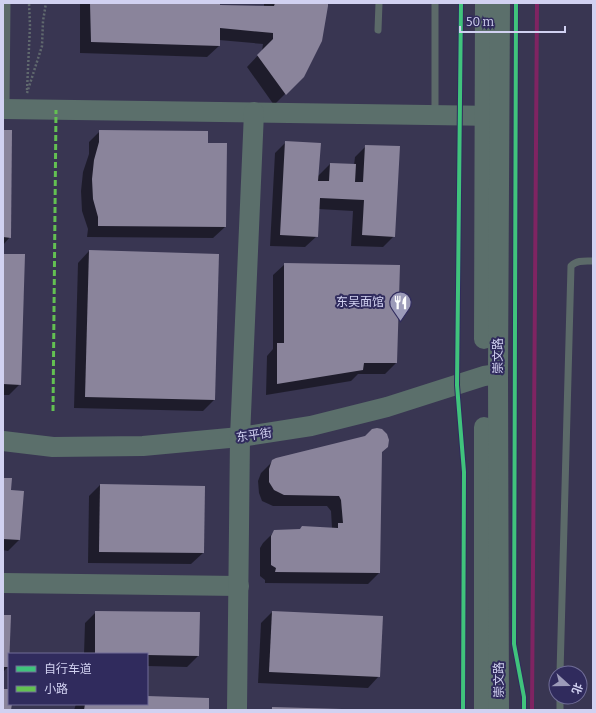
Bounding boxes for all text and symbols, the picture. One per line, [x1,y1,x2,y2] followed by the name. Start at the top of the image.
[460,8,565,34] scale bar
[466,15,495,29] text: 50 m
[387,289,413,322] restaurant icon: 东吴面馆
[336,295,384,309] place label: 东吴面馆
[491,338,505,374] street label: 崇文路
[235,426,273,444] street label: 东平街
[8,653,148,705] legend
[44,662,92,676] text: 自行车道
[492,662,506,698] street label: 崇文路
[548,665,588,705] north arrow
[569,681,585,696] text: 北
[44,682,68,696] text: 小路

